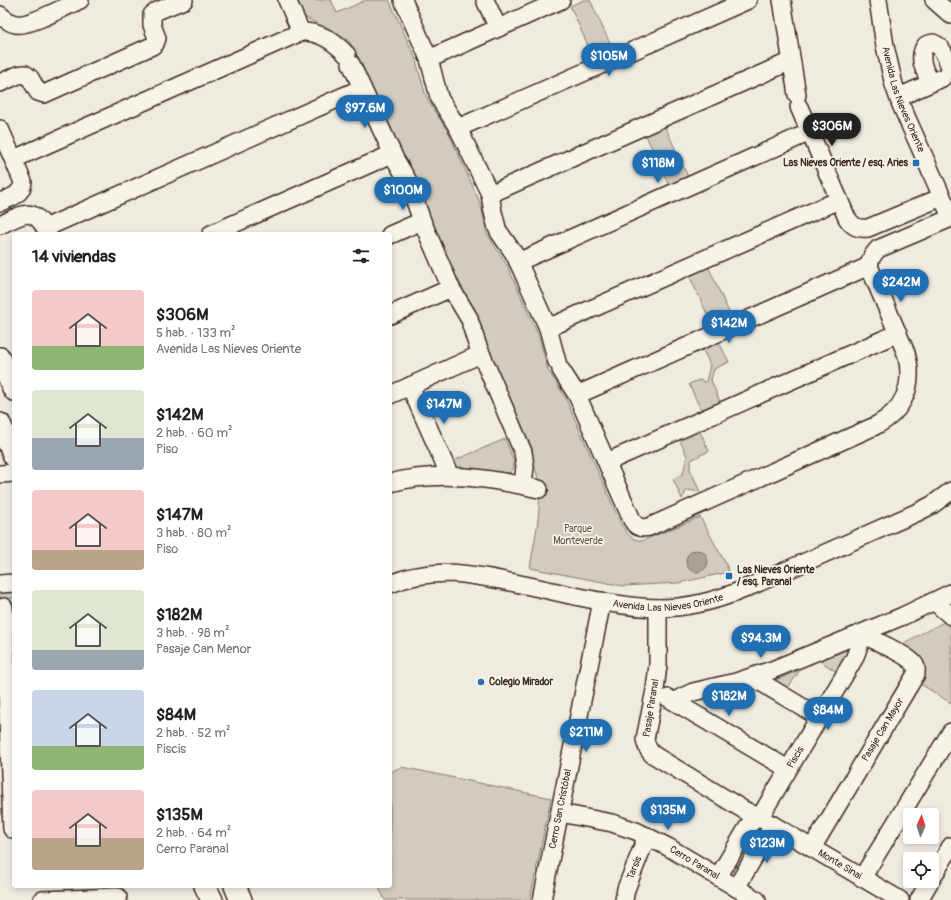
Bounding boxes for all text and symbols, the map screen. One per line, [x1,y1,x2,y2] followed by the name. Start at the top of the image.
[581,43,637,77] pin: $105M
[879,45,927,154] street label: Avenida Las Nieves Oriente
[590,48,628,64] text: $105M
[332,95,398,129] pin: $97.6M
[345,100,385,116] text: $97.6M
[804,113,860,147] pin: $306M
[812,118,852,134] text: $306M
[630,150,686,184] pin: $118M
[641,155,675,171] text: $118M
[783,157,909,169] place label: Las Nieves Oriente / esq. Aries
[911,158,921,168] marker: Las Nieves Oriente / esq. Aries
[375,177,431,211] pin: $100M
[383,182,423,198] text: $100M
[350,245,372,267] icon: filters
[32,246,116,267] text: 14 viviendas
[873,269,929,303] pin: $242M
[882,274,920,290] text: $242M
[156,304,208,325] text: $306M
[64,306,112,354] icon: home
[701,310,757,344] pin: $142M
[711,315,747,331] text: $142M
[156,325,235,341] text: 5 hab. · 133 m²
[156,341,301,357] text: Avenida Las Nieves Oriente
[416,391,472,425] pin: $147M
[426,396,462,412] text: $147M
[156,404,203,425] text: $142M
[64,406,112,454] icon: home
[156,425,233,441] text: 2 hab. · 60 m²
[156,441,178,457] text: Piso
[156,504,203,525] text: $147M
[64,506,112,554] icon: home
[553,523,603,547] park label: Parque Monteverde
[156,525,232,541] text: 3 hab. · 80 m²
[156,541,178,557] text: Piso
[737,564,815,588] place label: Las Nieves Oriente / esq. Paranal
[724,571,734,581] marker: Las Nieves Oriente / esq. Paranal
[612,591,725,614] street label: Avenida Las Nieves Oriente
[156,604,202,625] text: $182M
[64,606,112,654] icon: home
[156,625,229,641] text: 3 hab. · 98 m²
[728,625,794,659] pin: $94.3M
[741,630,781,646] text: $94.3M
[156,641,251,657] text: Pasaje Can Menor
[489,676,553,688] place label: Colegio Mirador
[476,677,486,687] marker: Colegio Mirador
[640,678,662,738] street label: Pasaje Paranal
[701,683,757,717] pin: $182M
[711,688,747,704] text: $182M
[859,695,907,763] street label: Pasaje Can Mayor
[804,697,852,731] pin: $84M
[813,702,843,718] text: $84M
[156,704,196,725] text: $84M
[64,706,112,754] icon: home
[558,719,614,753] pin: $211M
[569,724,603,740] text: $211M
[156,725,230,741] text: 2 hab. · 52 m²
[156,741,186,757] text: Piscis
[785,744,807,770] street label: Piscis
[546,768,574,850] street label: Cerro San Cristóbal
[640,797,696,831] pin: $135M
[650,802,686,818] text: $135M
[156,804,203,825] text: $135M
[64,806,112,854] icon: home
[903,808,939,844] north arrow
[903,808,939,888] map controls
[156,825,231,841] text: 2 hab. · 64 m²
[739,830,795,864] pin: $123M
[749,835,785,851] text: $123M
[156,841,229,857] text: Cerro Paranal
[667,843,722,882] street label: Cerro Paranal
[816,847,864,882] street label: Monte Sinai
[903,852,939,888] button: locate
[624,854,645,881] street label: Tarsis

